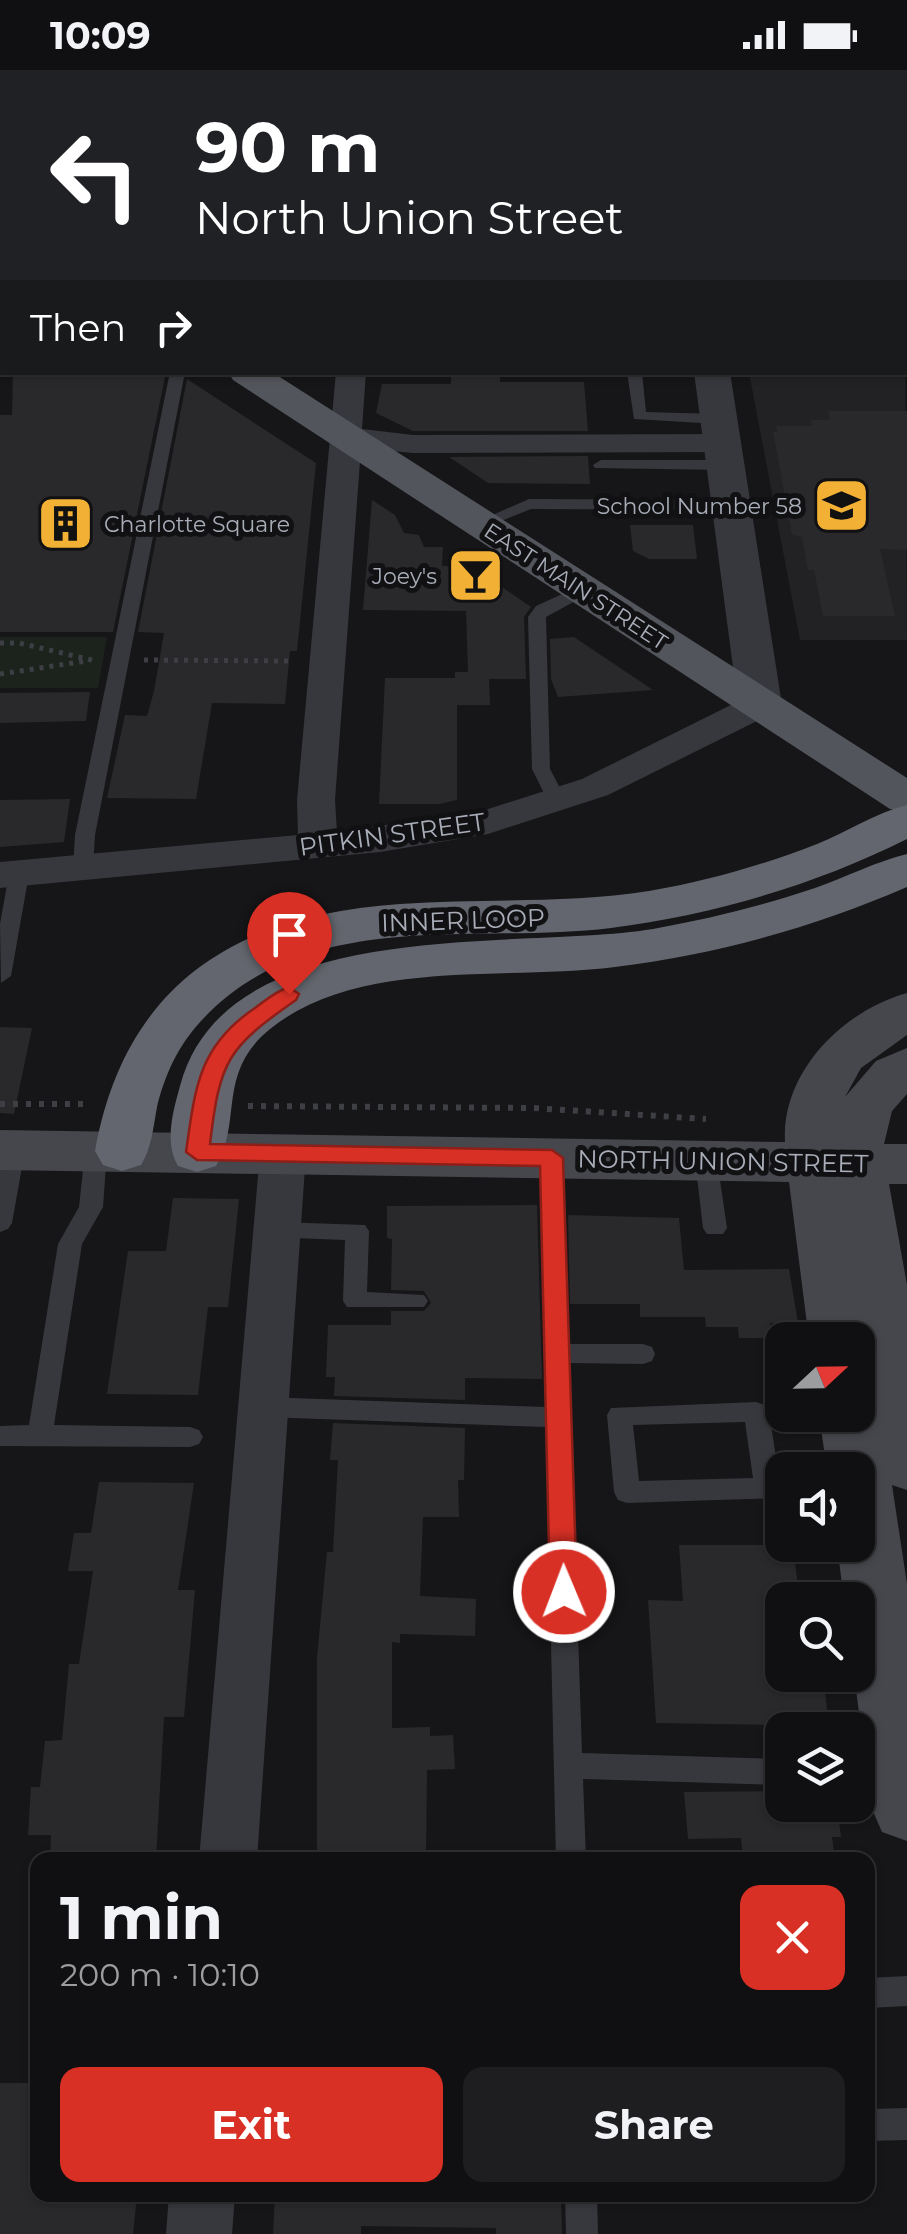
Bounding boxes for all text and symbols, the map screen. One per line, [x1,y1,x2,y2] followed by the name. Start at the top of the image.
[50,12,151,59] text: 10:09
[195,104,380,190] text: 90 m
[30,110,160,240] icon: left
[195,190,624,245] text: North Union Street
[146,300,201,355] icon: right
[30,304,126,351] text: Then
[811,476,871,536] school or university icon: School Number 58
[597,493,802,520] place label: School Number 58
[35,494,95,554] building icon: Charlotte Square
[104,511,290,538] place label: Charlotte Square
[479,517,673,656] street label: EAST MAIN STREET
[446,546,506,606] bar icon: Joey's
[371,563,437,590] place label: Joey's
[297,806,487,862] street label: PITKIN STREET
[247,892,332,995] pin
[381,902,545,938] street label: INNER LOOP
[262,907,317,962] icon: arrive
[577,1143,869,1179] street label: NORTH UNION STREET
[765,1322,875,1432] north arrow
[765,1322,875,1822] map controls
[765,1452,875,1562] button: sound
[512,1540,616,1644] position arrow
[765,1582,875,1692] button: search
[765,1712,875,1822] button: layers
[60,1881,223,1954] text: 1 min
[740,1885,845,1990] button: close
[60,1955,260,1994] text: 200 m · 10:10
[60,2067,443,2182] button: Exit
[463,2067,845,2182] button: Share

